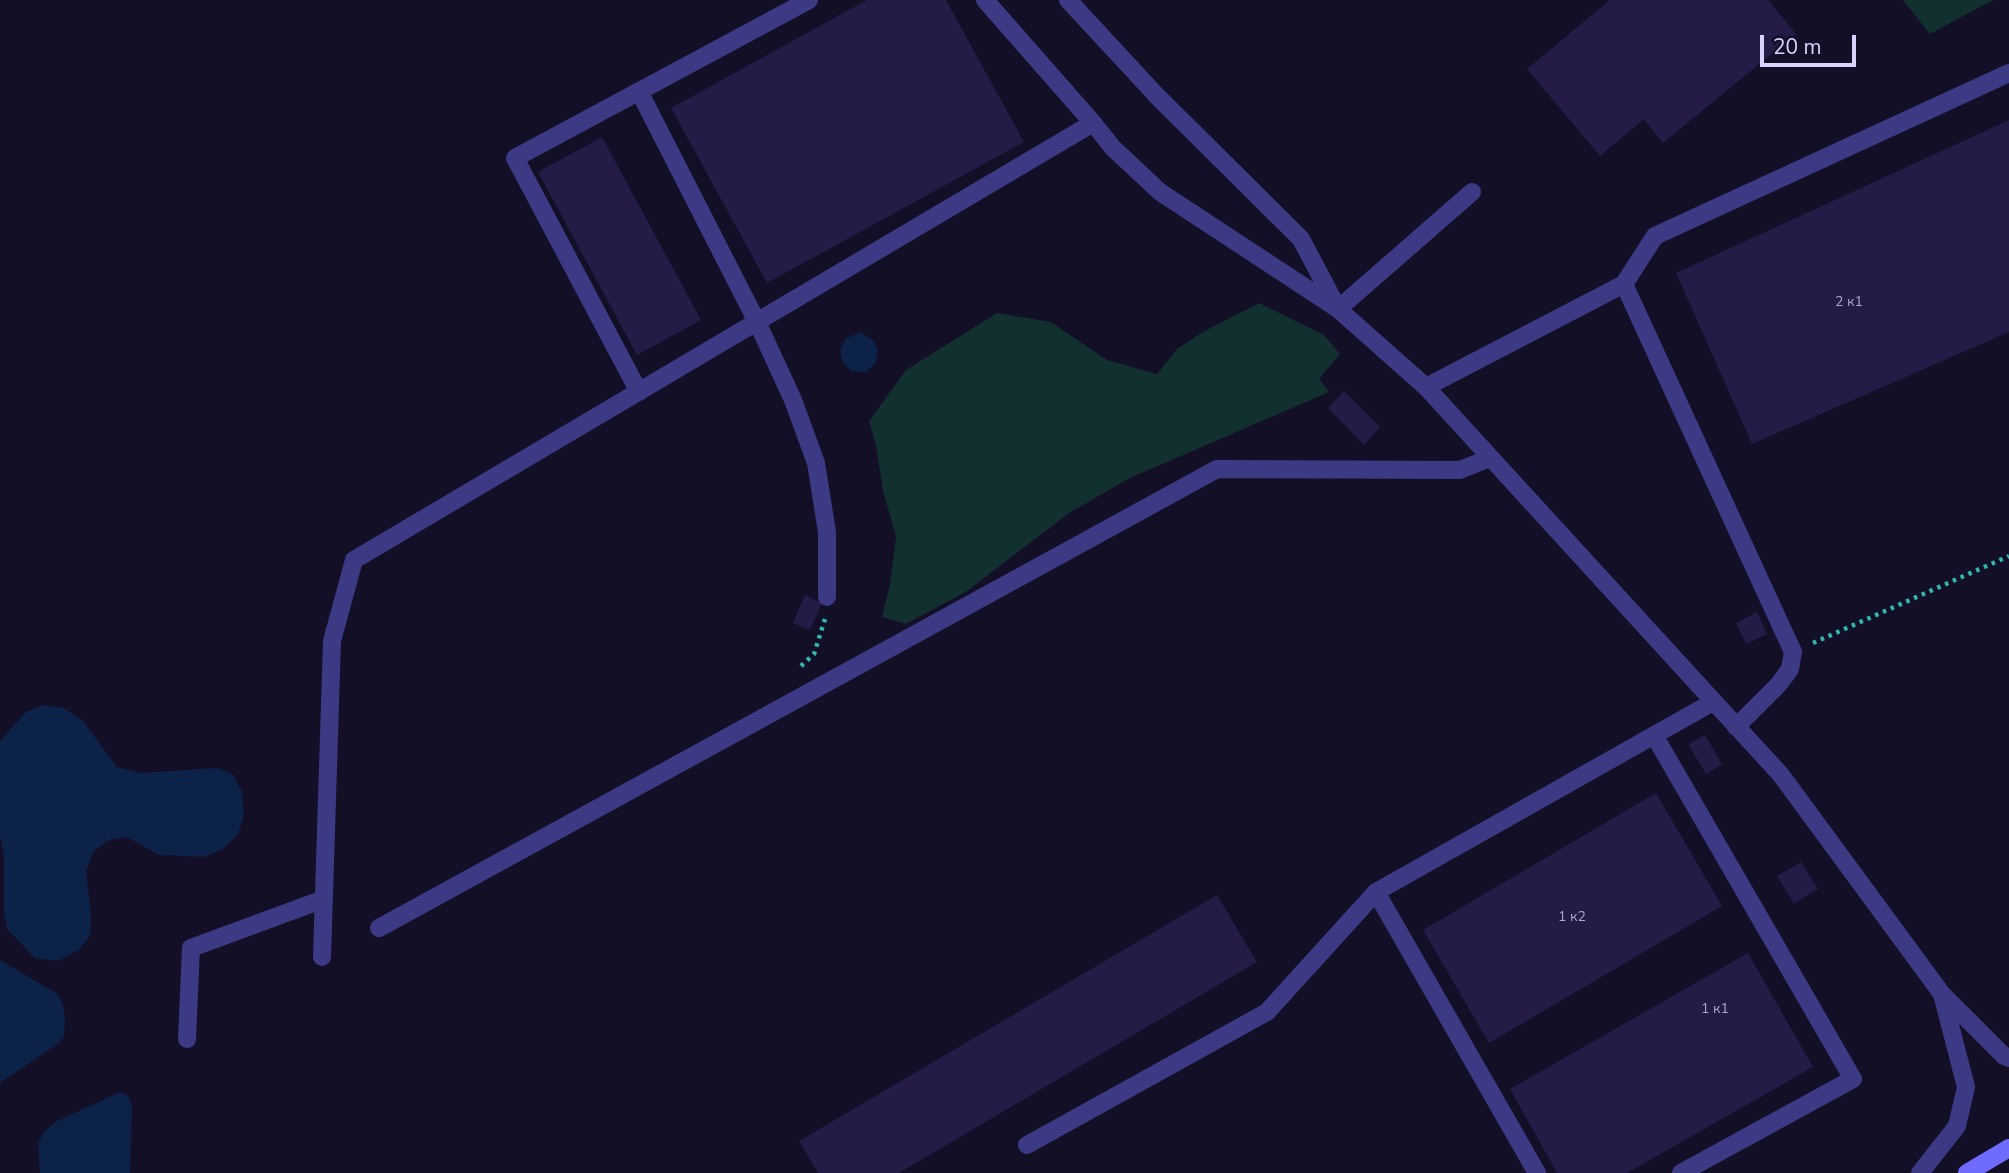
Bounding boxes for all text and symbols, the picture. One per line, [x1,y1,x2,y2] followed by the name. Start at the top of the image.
[1764,21,1860,65] scale bar
[1773,33,1822,61] text: 20 m
[1835,295,1863,311] house number: 2 к1
[1558,910,1586,926] house number: 1 к2
[1701,1002,1729,1018] house number: 1 к1

